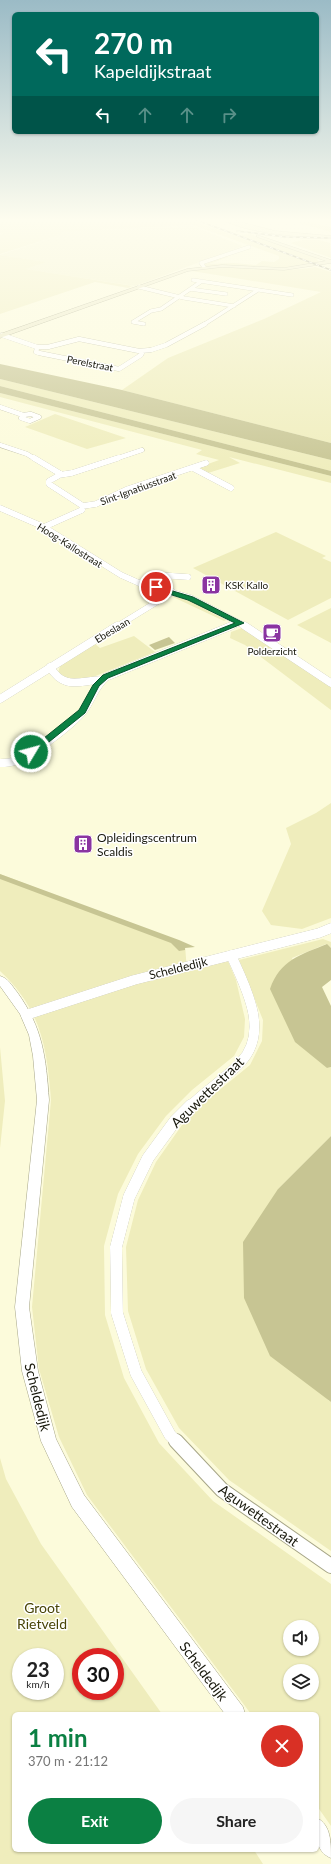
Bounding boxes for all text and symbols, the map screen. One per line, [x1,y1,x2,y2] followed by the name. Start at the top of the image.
[94,26,173,60] text: 270 m
[28,28,80,80] icon: left
[94,60,211,82] text: Kapeldijkstraat
[92,104,114,126] icon: left
[134,104,156,126] icon: ahead
[176,104,198,126] icon: ahead
[218,104,240,126] icon: right
[66,353,115,373] street label: Perelstraat
[98,469,178,507] street label: Sint-Ignatiusstraat
[35,520,105,570] street label: Hoog-Kallostraat
[139,570,173,604] pin
[200,574,222,596] building icon: KSK Kallo
[145,576,167,598] icon: arrive
[225,579,269,591] place label: KSK Kallo
[92,615,132,645] street label: Ebeslaan
[261,622,283,644] cafe icon: Polderzicht
[247,645,297,657] place label: Polderzicht
[10,731,52,773] position arrow
[97,830,197,859] place label: Opleidingscentrum Scaldis
[72,833,94,855] building icon: Opleidingscentrum Scaldis
[147,953,210,982] street label: Scheldedijk
[167,1053,247,1131] street label: Aguwettestraat
[21,1361,55,1434] street label: Scheldedijk
[216,1480,302,1550] street label: Aguwettestraat
[17,1599,67,1632] park label: Groot Rietveld
[283,1620,319,1700] map controls
[283,1620,319,1656] button: sound
[176,1638,232,1705] street label: Scheldedijk
[72,1648,124,1700] speed limit sign: 30
[26,1657,50,1681] text: 23
[283,1664,319,1700] button: layers
[26,1678,50,1690] text: km/h
[28,1723,88,1752] text: 1 min
[261,1725,303,1767] button: close
[28,1753,108,1769] text: 370 m · 21:12
[28,1798,162,1844] button: Exit
[170,1798,303,1844] button: Share

